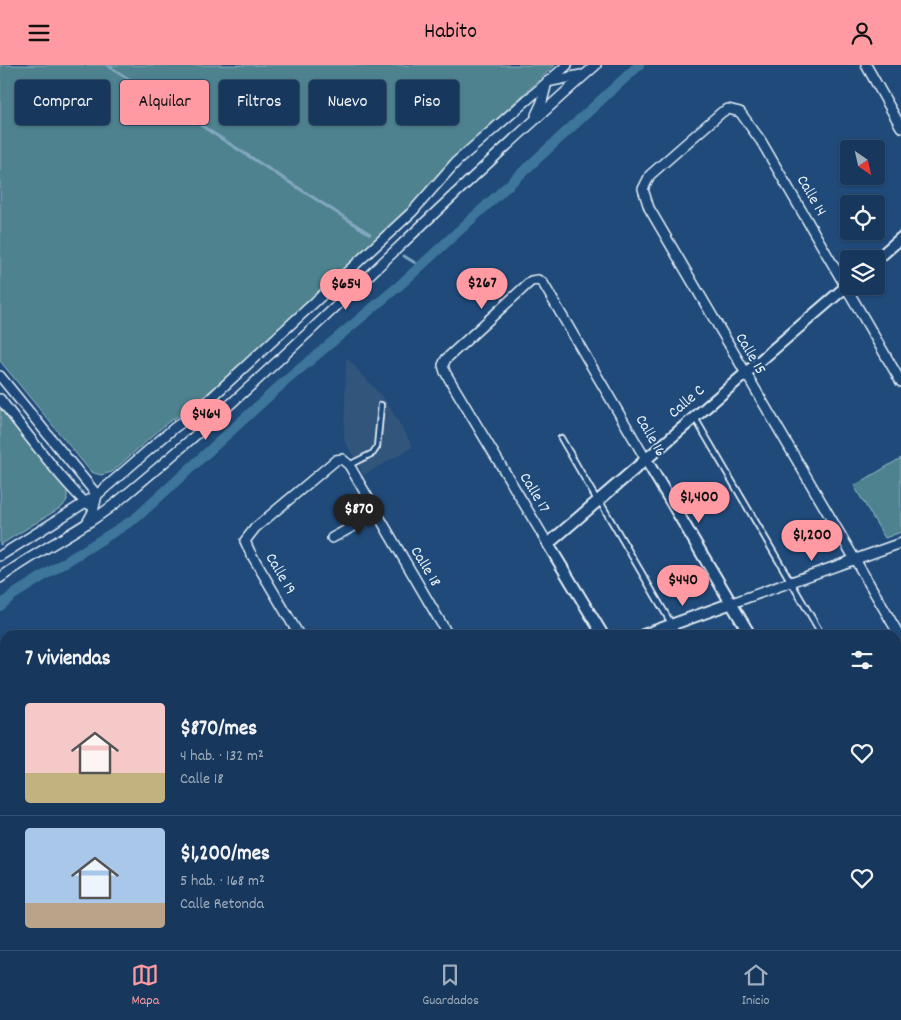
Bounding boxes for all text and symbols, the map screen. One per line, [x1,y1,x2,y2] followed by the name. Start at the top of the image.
[424,17,477,48] text: Habito
[25,19,53,47] icon: menu
[848,19,876,47] icon: person
[15,80,110,125] chip: Comprar
[120,80,209,125] chip: Alquilar
[219,80,299,125] chip: Filtros
[309,80,386,125] chip: Nuevo
[396,80,459,125] chip: Piso
[840,140,885,185] north arrow
[840,140,885,295] map controls
[790,171,832,221] street label: Calle 14
[840,195,885,240] button: locate
[840,250,885,295] button: layers
[452,267,512,310] pin: $267
[316,269,376,311] pin: $654
[467,272,497,295] text: $267
[331,273,361,296] text: $654
[729,329,771,379] street label: Calle 15
[664,380,710,424] street label: Calle C
[176,399,236,441] pin: $464
[191,403,221,426] text: $464
[629,411,671,461] street label: Calle 16
[513,468,555,518] street label: Calle 17
[658,481,740,524] pin: $1,400
[680,486,718,509] text: $1,400
[329,493,389,536] pin: $870
[344,498,374,521] text: $870
[771,519,853,562] pin: $1,200
[792,524,832,547] text: $1,200
[404,542,446,592] street label: Calle 18
[259,549,301,599] street label: Calle 19
[653,565,713,607] pin: $440
[668,569,698,592] text: $440
[25,645,111,675] text: 7 viviendas
[848,646,876,674] icon: filters
[180,715,257,745] text: $870/mes
[65,723,125,783] icon: home
[848,739,876,767] icon: heart
[180,745,264,768] text: 4 hab. · 132 m²
[180,768,224,791] text: Calle 18
[180,840,270,870] text: $1,200/mes
[65,848,125,908] icon: home
[848,864,876,892] icon: heart
[180,870,265,893] text: 5 hab. · 168 m²
[180,893,264,916] text: Calle Retonda
[131,961,159,1011] tab: Mapa
[422,961,479,1011] tab: Guardados
[742,961,770,1011] tab: Inicio

